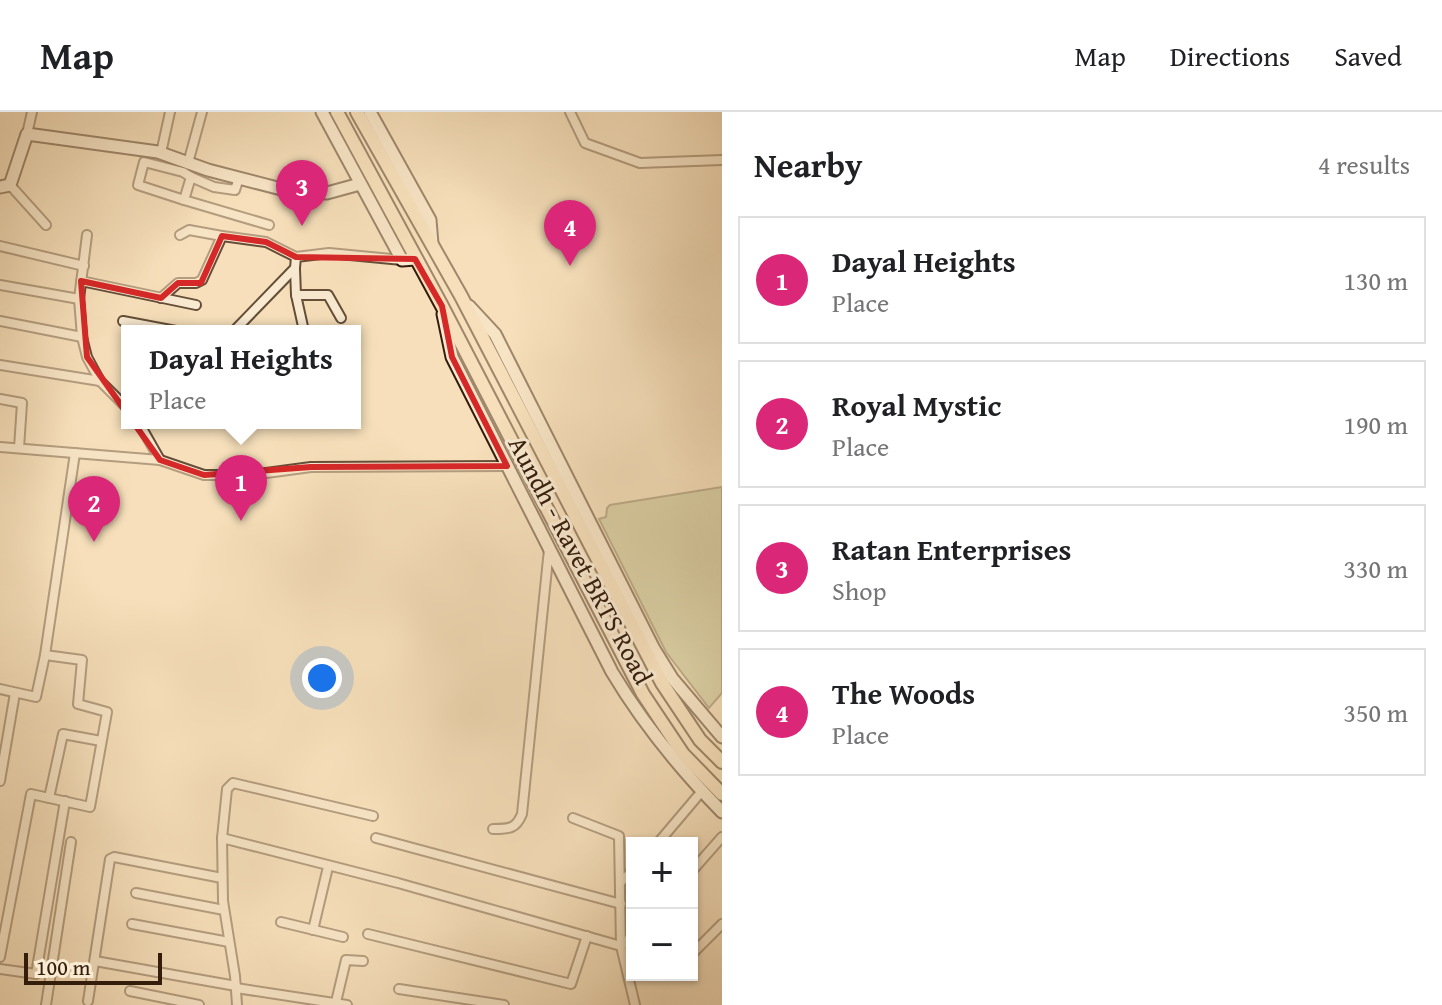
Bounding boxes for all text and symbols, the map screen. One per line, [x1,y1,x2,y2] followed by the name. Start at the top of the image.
[40,27,114,83] text: Map
[1074,35,1126,76] text: Map
[1170,35,1290,76] text: Directions
[1334,35,1402,76] text: Saved
[754,140,863,189] text: Nearby
[1318,145,1410,184] text: 4 results
[276,160,328,226] pin: 3
[544,200,596,266] pin: 4
[832,239,1016,283] text: Dayal Heights
[775,261,789,300] text: 1
[1343,261,1408,300] text: 130 m
[832,283,889,322] text: Place
[121,325,361,429] popup
[149,336,333,380] text: Dayal Heights
[149,380,206,419] text: Place
[832,383,1001,427] text: Royal Mystic
[775,405,789,444] text: 2
[1343,405,1408,444] text: 190 m
[832,427,889,466] text: Place
[499,429,663,691] street label: Aundh - Ravet BRTS Road
[215,455,267,521] pin: 1
[68,476,120,542] pin: 2
[832,527,1071,571] text: Ratan Enterprises
[775,549,789,588] text: 3
[1343,549,1408,588] text: 330 m
[832,571,887,610] text: Shop
[302,658,342,698] your location
[832,671,975,715] text: The Woods
[775,693,789,732] text: 4
[1343,693,1408,732] text: 350 m
[832,715,889,754] text: Place
[626,837,698,981] map controls
[626,837,698,909] button: +
[626,909,698,981] button: −
[24,949,162,985] scale bar
[36,951,91,983] text: 100 m

